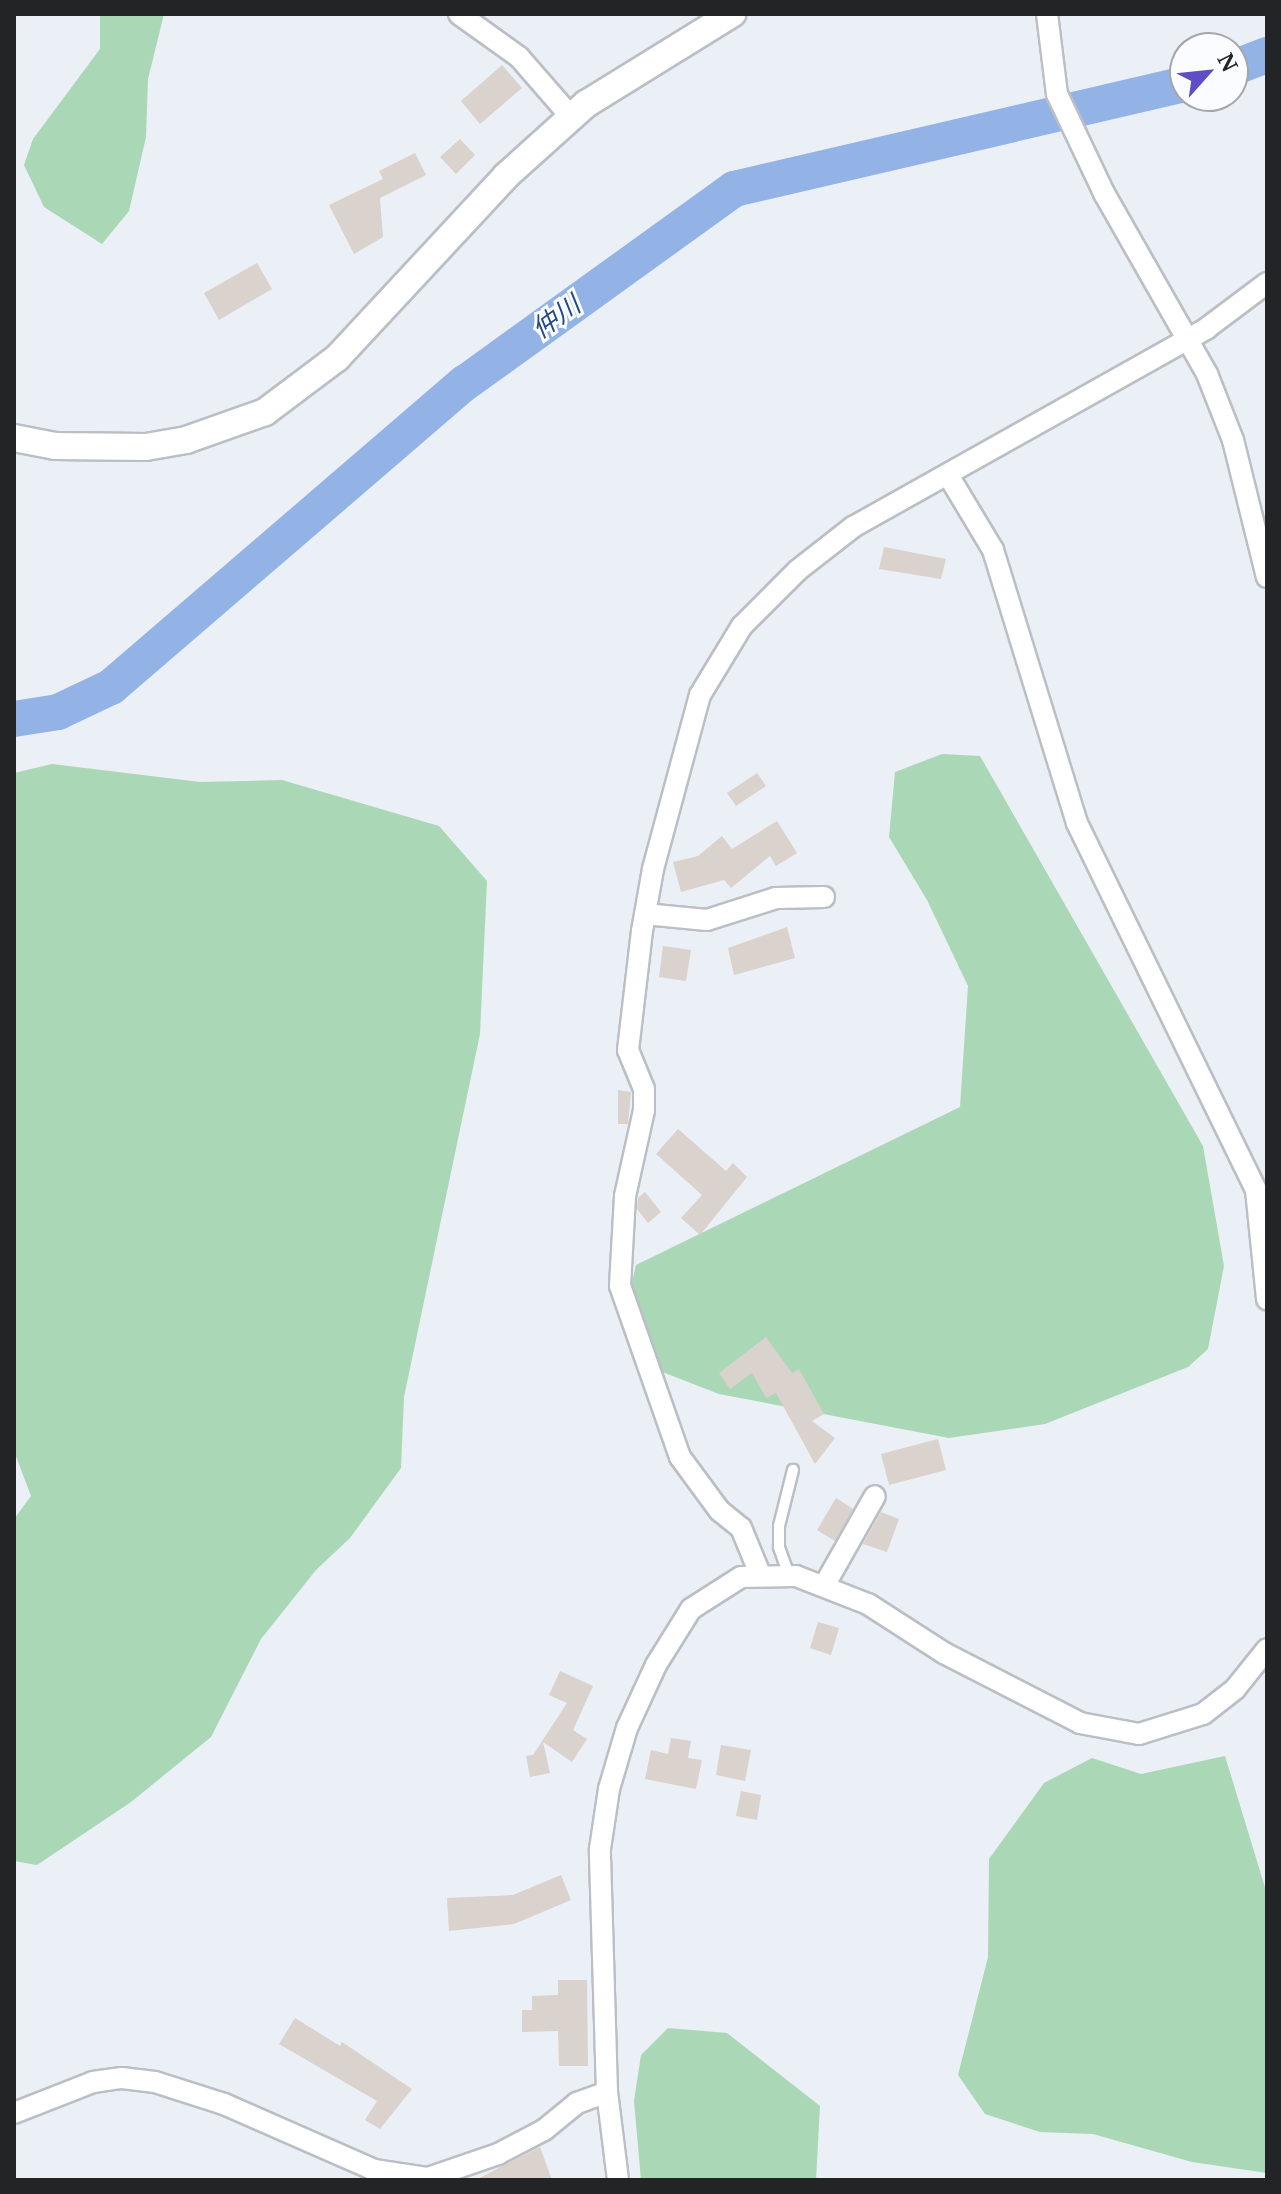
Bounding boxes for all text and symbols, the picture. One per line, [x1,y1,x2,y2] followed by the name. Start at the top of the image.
[1169,32,1249,112] north arrow
[1211,47,1246,77] text: N
[526,289,586,345] water label: 仲川

